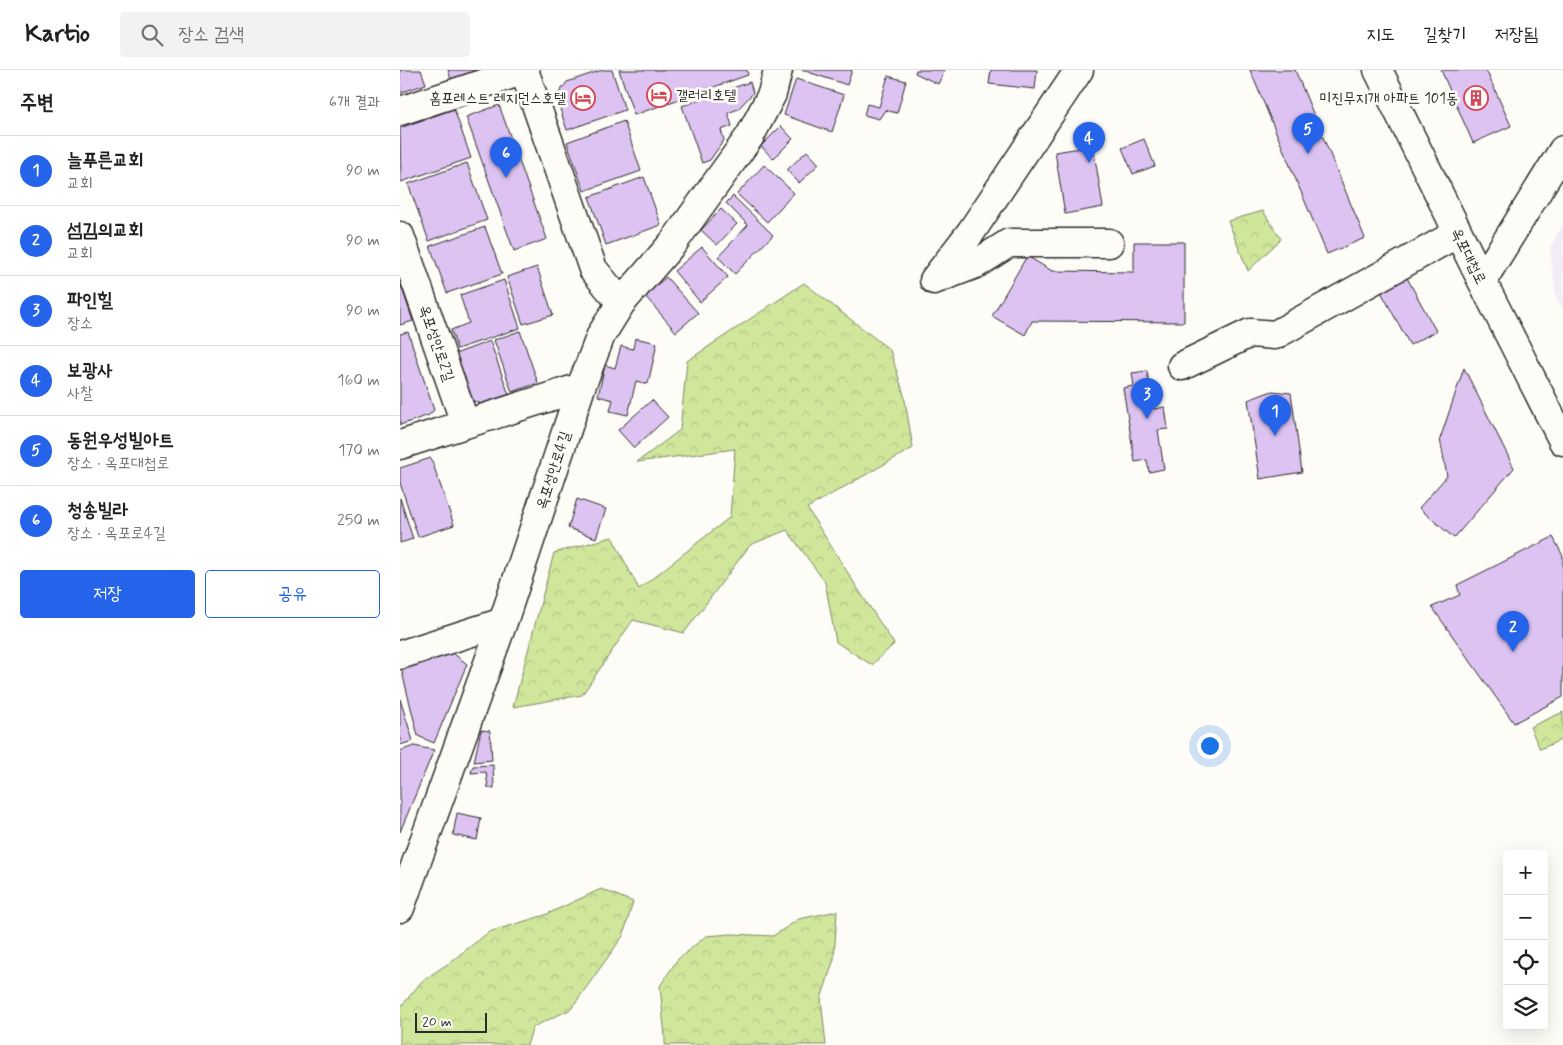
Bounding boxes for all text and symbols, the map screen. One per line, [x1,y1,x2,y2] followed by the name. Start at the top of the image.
[120,12,470,57] search box
[25,19,90,50] text: Kartio
[138,21,166,49] icon: search
[178,22,244,47] text: 장소 검색
[1366,23,1395,47] text: 지도
[1423,23,1467,47] text: 길찾기
[1495,23,1538,47] text: 저장됨
[646,82,672,108] hotel icon: 갤러리호텔
[570,85,596,111] hotel icon: 홈포레스트 레지던스호텔
[1463,85,1489,111] building icon: 미진무지개 아파트 101동
[676,86,736,106] place label: 갤러리호텔
[20,89,54,117] text: 주변
[429,89,566,109] place label: 홈포레스트 레지던스호텔
[1319,89,1458,109] place label: 미진무지개 아파트 101동
[329,92,380,113] text: 6개 결과
[1292,113,1324,154] pin: 5
[1073,122,1105,163] pin: 4
[490,137,522,178] pin: 6
[67,148,143,173] text: 늘푸른교회
[32,160,40,181] text: 1
[346,160,380,181] text: 90 m
[67,173,93,194] text: 교회
[67,218,143,243] text: 섬김의교회
[1446,225,1490,288] street label: 옥포대첩로
[32,230,40,251] text: 2
[346,230,380,251] text: 90 m
[67,243,93,264] text: 교회
[67,288,113,313] text: 파인힐
[32,300,40,321] text: 3
[346,300,380,321] text: 90 m
[414,302,458,384] street label: 옥포성안로2길
[67,313,93,334] text: 장소
[67,358,113,383] text: 보광사
[31,370,41,391] text: 4
[337,370,380,391] text: 160 m
[1131,378,1163,419] pin: 3
[67,383,93,404] text: 사찰
[1259,395,1291,436] pin: 1
[67,428,174,453] text: 동원우성빌아트
[532,429,576,512] street label: 옥포성안로4길
[31,440,41,461] text: 5
[338,440,380,461] text: 170 m
[67,453,169,474] text: 장소 · 옥포대첩로
[67,498,128,523] text: 청송빌라
[32,510,40,531] text: 6
[337,510,380,531] text: 250 m
[67,523,166,544] text: 장소 · 옥포로4길
[20,570,195,618] button: 저장
[205,570,380,618] button: 공유
[1497,611,1529,652] pin: 2
[1197,733,1223,759] your location
[1503,850,1548,1030] map controls
[1503,850,1548,895] button: +
[1503,895,1548,940] button: −
[1503,940,1548,985] button: locate
[1503,985,1548,1030] button: layers
[415,1010,488,1033] scale bar
[422,1013,452,1031] text: 20 m

